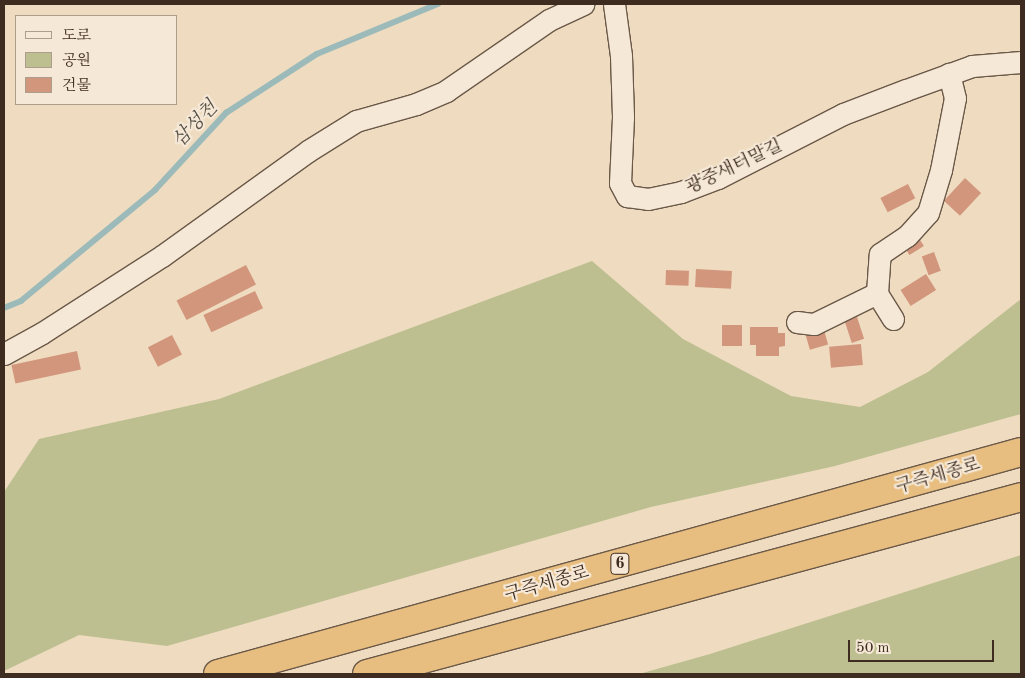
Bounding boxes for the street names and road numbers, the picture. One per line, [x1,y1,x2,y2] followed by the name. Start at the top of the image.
[682,135,786,199] street label: 광중새터말길
[893,454,983,498] street label: 구즉세종로
[610,550,630,578] road number: 6
[502,562,592,606] street label: 구즉세종로

